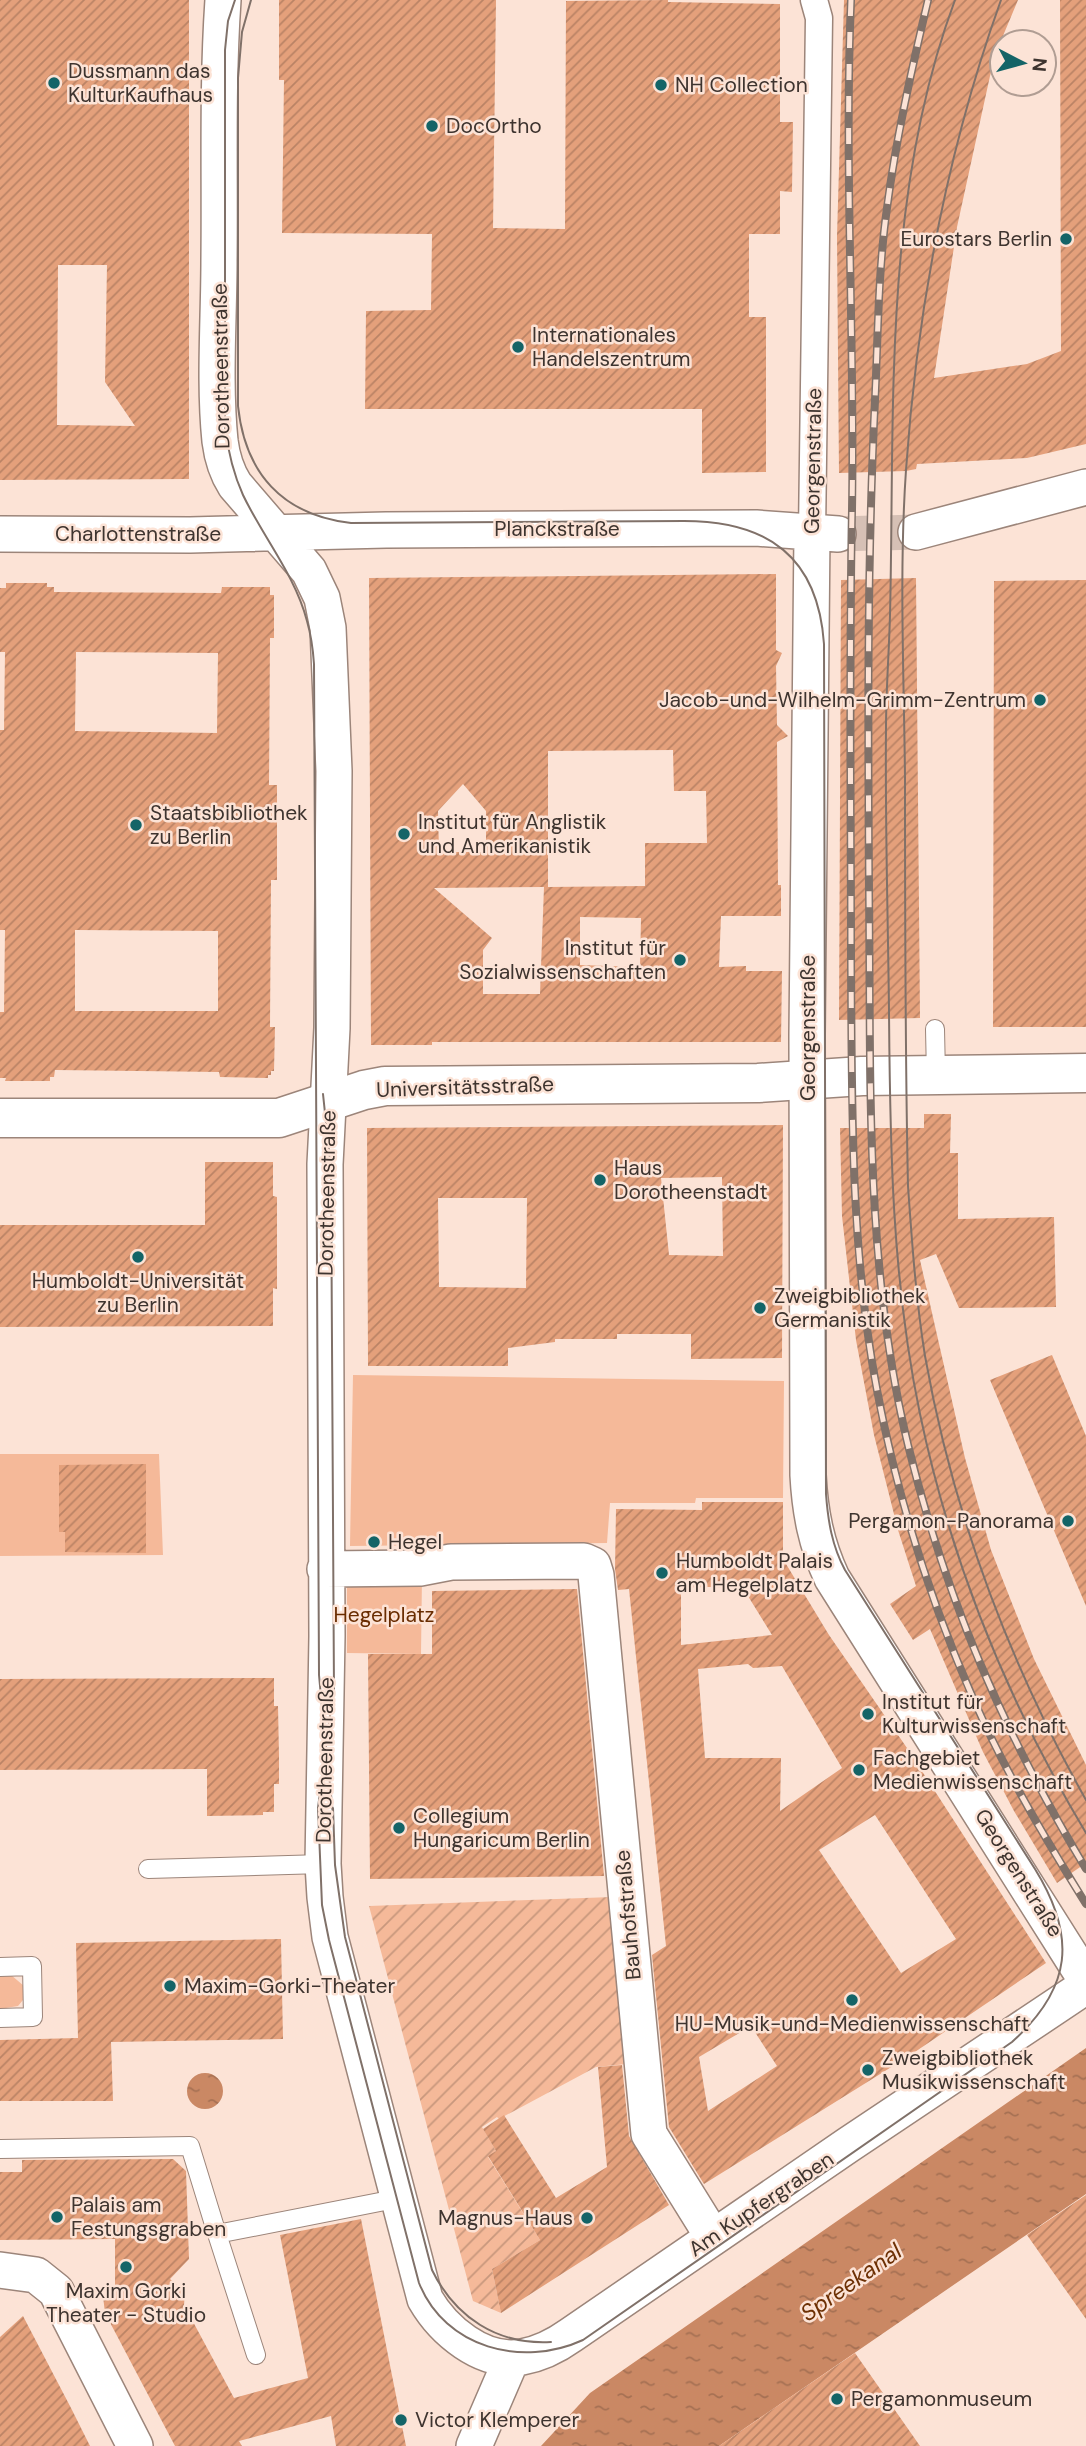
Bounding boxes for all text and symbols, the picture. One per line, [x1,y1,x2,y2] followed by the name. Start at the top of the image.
[988,28,1058,98] north arrow
[68,57,213,109] place label: Dussmann das KulturKaufhaus
[1026,57,1053,73] text: N
[675,71,808,99] place label: NH Collection
[46,75,62,91] marker: Dussmann das KulturKaufhaus
[653,77,669,93] marker: NH Collection
[446,112,542,140] place label: DocOrtho
[424,118,440,134] marker: DocOrtho
[901,225,1052,253] place label: Eurostars Berlin
[1058,231,1074,247] marker: Eurostars Berlin
[206,283,236,449] street label: Dorotheenstraße
[532,321,690,373] place label: Internationales Handelszentrum
[510,339,526,355] marker: Internationales Handelszentrum
[798,388,828,534] street label: Georgenstraße
[494,515,620,543] street label: Planckstraße
[55,520,221,548] street label: Charlottenstraße
[659,686,1026,714] place label: Jacob-und-Wilhelm-Grimm-Zentrum
[1032,692,1048,708] marker: Jacob-und-Wilhelm-Grimm-Zentrum
[150,799,308,851] place label: Staatsbibliothek zu Berlin
[418,808,607,860] place label: Institut für Anglistik und Amerikanistik
[128,817,144,833] marker: Staatsbibliothek zu Berlin
[396,826,412,842] marker: Institut für Anglistik und Amerikanistik
[459,934,666,986] place label: Institut für Sozialwissenschaften
[672,952,688,968] marker: Institut für Sozialwissenschaften
[794,955,822,1101] street label: Georgenstraße
[376,1070,554,1104] street label: Universitätsstraße
[312,1110,342,1276] street label: Dorotheenstraße
[614,1154,768,1206] place label: Haus Dorotheenstadt
[592,1172,608,1188] marker: Haus Dorotheenstadt
[130,1249,146,1265] marker: Humboldt-Universität zu Berlin
[32,1267,244,1319] place label: Humboldt-Universität zu Berlin
[774,1282,926,1334] place label: Zweigbibliothek Germanistik
[752,1300,768,1316] marker: Zweigbibliothek Germanistik
[848,1507,1054,1535] place label: Pergamon-Panorama
[1060,1513,1076,1529] marker: Pergamon-Panorama
[388,1528,442,1556] place label: Hegel
[366,1534,382,1550] marker: Hegel
[676,1547,833,1599] place label: Humboldt Palais am Hegelplatz
[654,1565,670,1581] marker: Humboldt Palais am Hegelplatz
[334,1601,434,1629] park label: Hegelplatz
[310,1677,340,1843] street label: Dorotheenstraße
[882,1688,1066,1740] place label: Institut für Kulturwissenschaft
[860,1706,876,1722] marker: Institut für Kulturwissenschaft
[873,1744,1072,1796] place label: Fachgebiet Medienwissenschaft
[851,1762,867,1778] marker: Fachgebiet Medienwissenschaft
[413,1802,590,1854] place label: Collegium Hungaricum Berlin
[968,1804,1070,1942] street label: Georgenstraße
[391,1820,407,1836] marker: Collegium Hungaricum Berlin
[608,1849,648,1981] street label: Bauhofstraße
[184,1972,395,2000] place label: Maxim-Gorki-Theater
[162,1978,178,1994] marker: Maxim-Gorki-Theater
[844,1992,860,2008] marker: HU-Musik-und-Medienwissenschaft
[675,2010,1029,2038] place label: HU-Musik-und-Medienwissenschaft
[882,2044,1065,2096] place label: Zweigbibliothek Musikwissenschaft
[860,2062,876,2078] marker: Zweigbibliothek Musikwissenschaft
[683,2145,839,2263] street label: Am Kupfergraben
[71,2191,226,2243] place label: Palais am Festungsgraben
[438,2204,573,2232] place label: Magnus-Haus
[49,2209,65,2225] marker: Palais am Festungsgraben
[579,2210,595,2226] marker: Magnus-Haus
[794,2236,908,2328] water label: Spreekanal
[118,2259,134,2275] marker: Maxim Gorki Theater - Studio
[46,2277,206,2329] place label: Maxim Gorki Theater - Studio
[851,2385,1032,2413] place label: Pergamonmuseum
[829,2391,845,2407] marker: Pergamonmuseum
[415,2406,580,2434] place label: Victor Klemperer
[393,2412,409,2428] marker: Victor Klemperer

